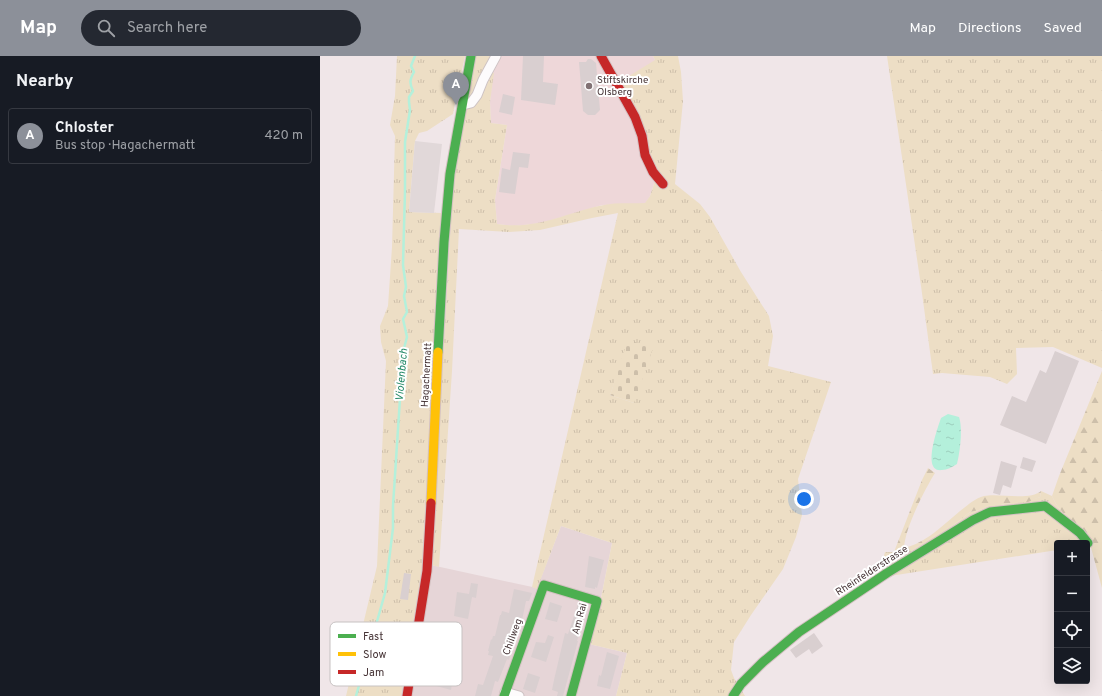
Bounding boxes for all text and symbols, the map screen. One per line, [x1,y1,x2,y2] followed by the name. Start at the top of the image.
[81,10,361,46] search box
[20,16,57,40] text: Map
[95,17,117,39] icon: search
[127,19,207,38] text: Search here
[910,20,936,37] text: Map
[958,20,1022,37] text: Directions
[1044,20,1082,37] text: Saved
[16,71,73,93] text: Nearby
[443,72,469,105] pin: A
[597,74,648,99] place label: Stiftskirche Olsberg
[584,81,594,91] marker: Stiftskirche Olsberg
[55,119,114,138] text: Chloster
[25,128,35,144] text: A
[265,128,303,144] text: 420 m
[55,138,195,154] text: Bus stop · Hagachermatt
[419,342,435,407] street label: Hagachermatt
[393,348,411,402] water label: Violenbach
[794,489,814,509] your location
[1054,540,1090,684] map controls
[1054,540,1090,576] button: +
[833,543,911,599] street label: Rheinfelderstrasse
[1054,576,1090,612] button: −
[570,602,590,636] street label: Am Rai
[1054,612,1090,648] button: locate
[500,617,526,657] street label: Chillweg
[330,622,462,686] legend
[363,630,383,644] text: Fast
[363,648,386,662] text: Slow
[1054,648,1090,684] button: layers
[363,666,384,680] text: Jam

